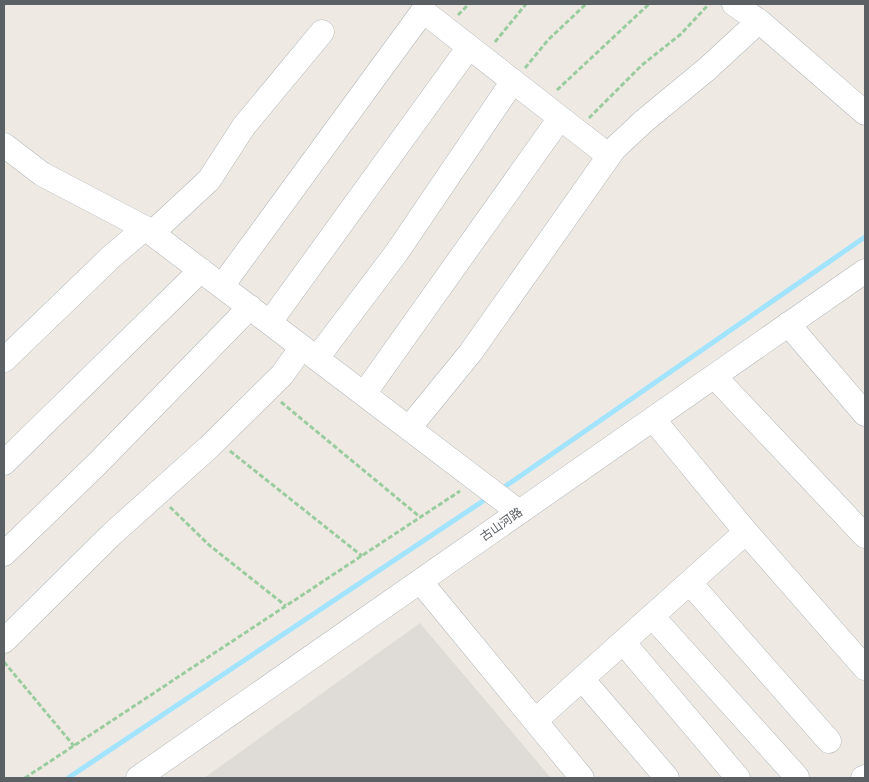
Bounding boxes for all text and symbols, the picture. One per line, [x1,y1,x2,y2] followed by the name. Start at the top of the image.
[476,502,526,546] street label: 古山河路

